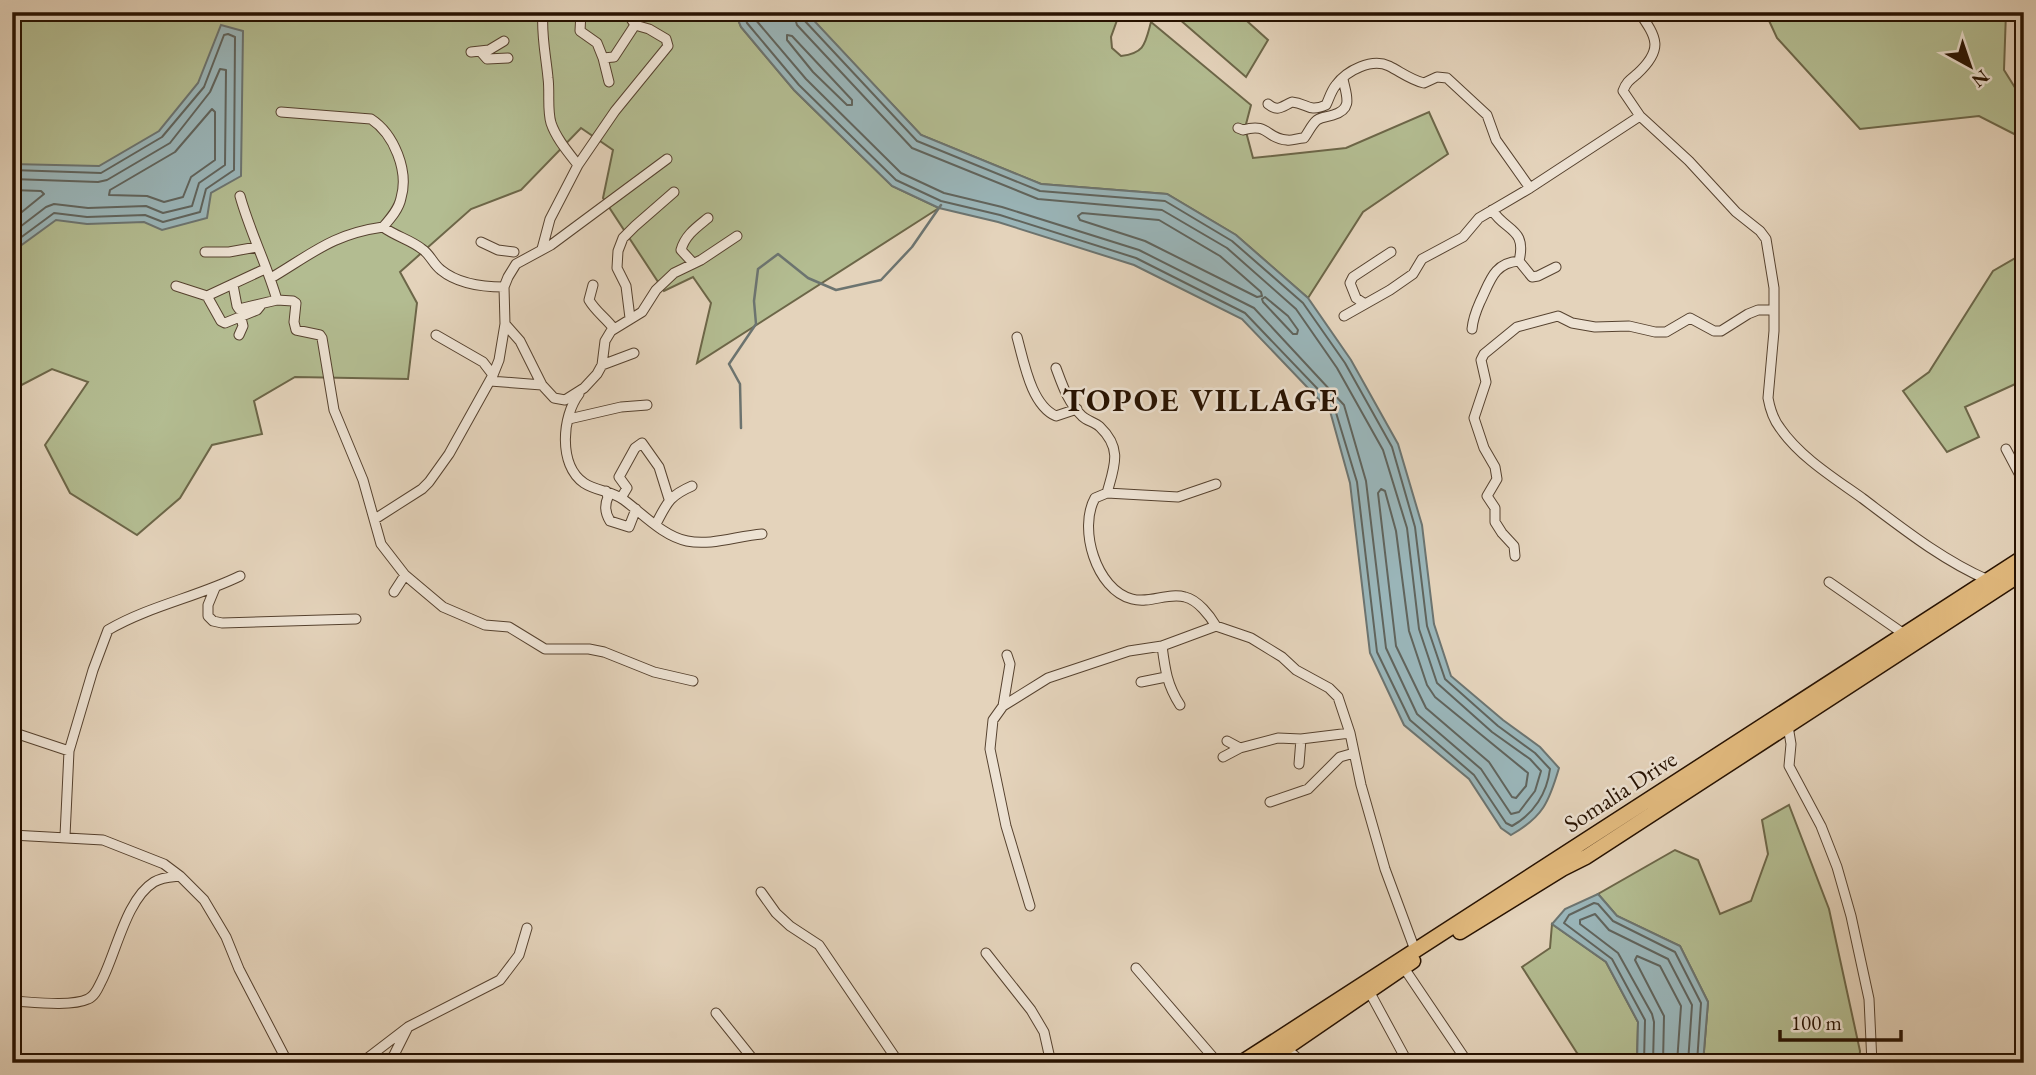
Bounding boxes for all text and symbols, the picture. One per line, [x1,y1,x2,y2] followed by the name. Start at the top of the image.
[1934,32,2004,102] north arrow
[1966,64,1995,94] text: N
[1062,379,1340,421] district label: TOPOE VILLAGE
[1558,743,1682,839] street label: Somalia Drive
[1780,998,1901,1042] scale bar
[1791,1009,1842,1036] text: 100 m

